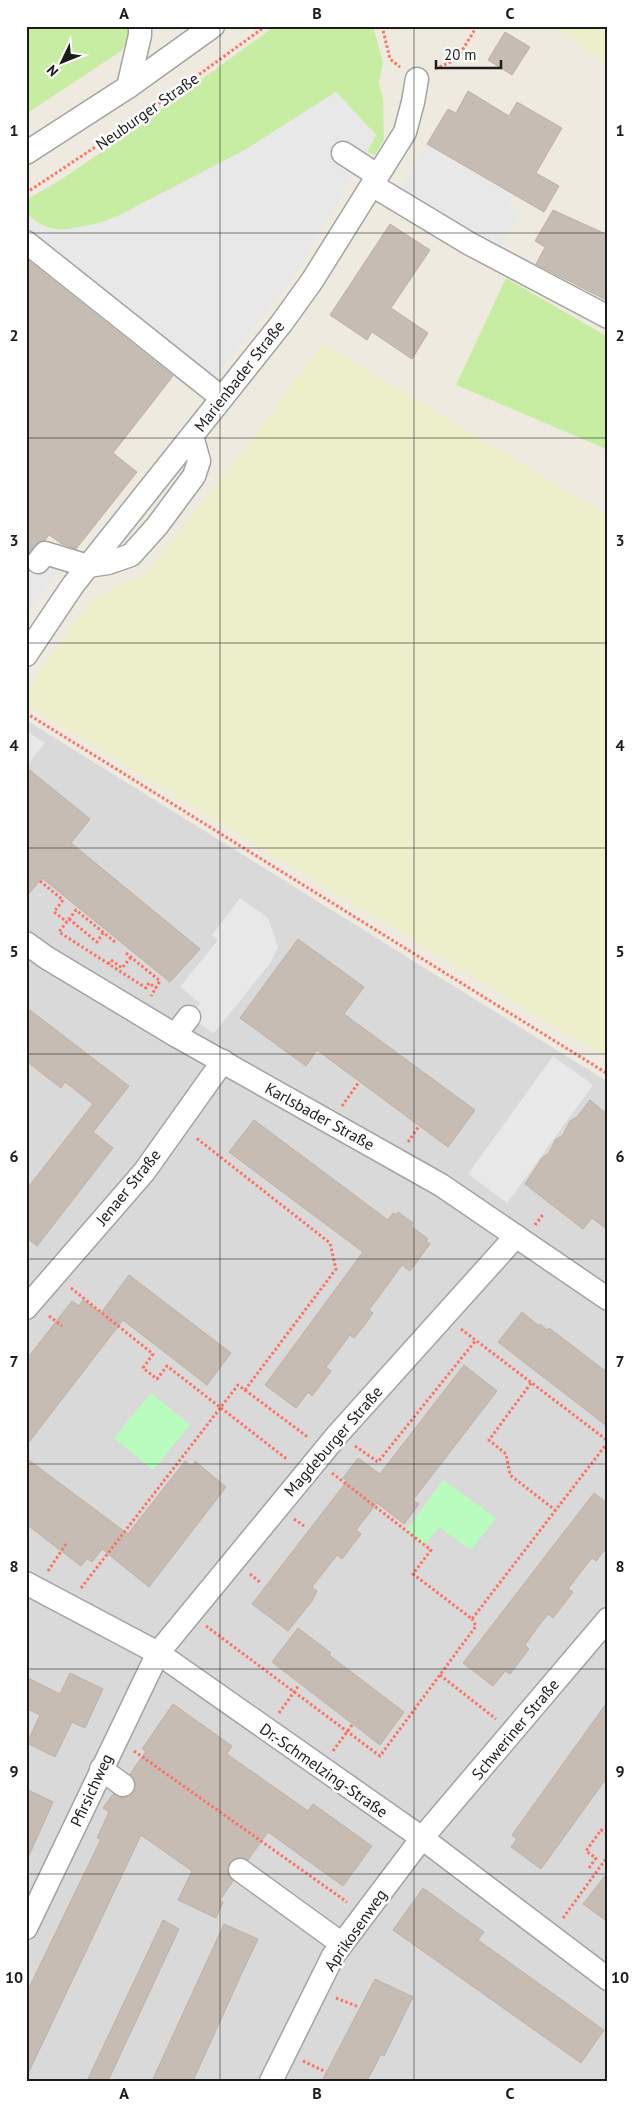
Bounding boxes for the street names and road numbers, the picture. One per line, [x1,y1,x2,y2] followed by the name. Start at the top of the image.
[91,68,203,154] street label: Neuburger Straße
[190,317,288,435] street label: Marienbader Straße
[262,1078,378,1154] street label: Karlsbader Straße
[91,1145,165,1230] street label: Jenaer Straße
[280,1382,386,1500] street label: Magdeburger Straße
[467,1675,563,1783] street label: Schweriner Straße
[256,1718,392,1822] street label: Dr.-Schmelzing-Straße
[65,1750,117,1830] street label: Pfirsichweg
[319,1885,391,1975] street label: Aprikosenweg

